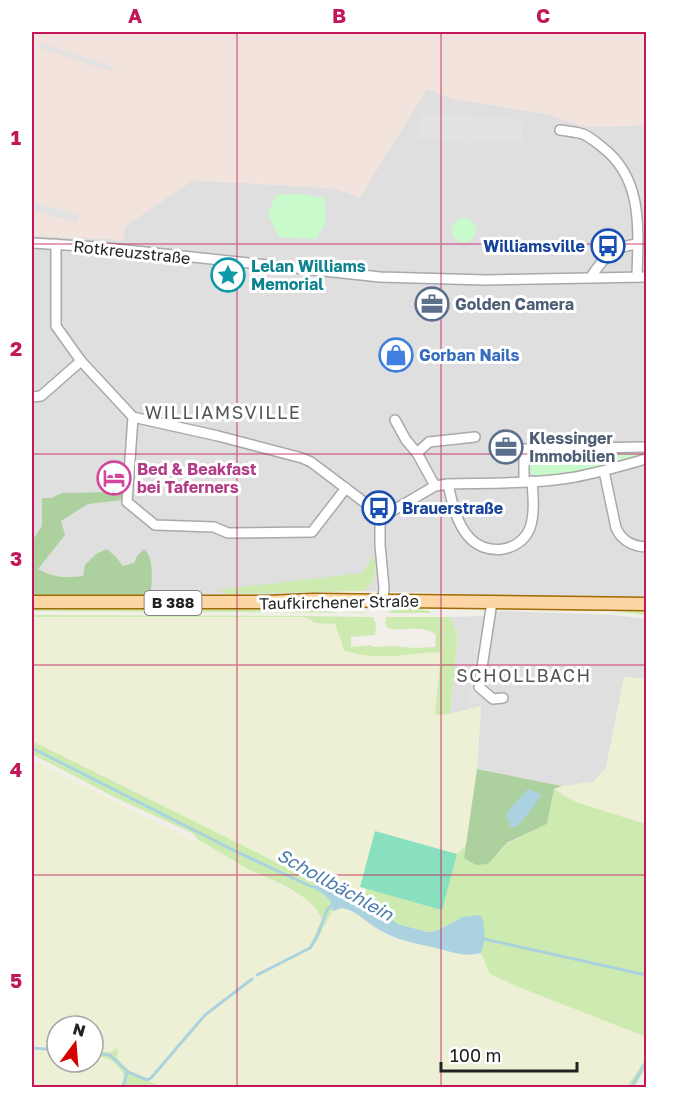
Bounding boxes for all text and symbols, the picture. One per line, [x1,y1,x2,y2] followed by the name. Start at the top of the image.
[128,3,142,27] text: A
[332,3,346,27] text: B
[536,3,550,27] text: C
[11,125,21,149] text: 1
[590,228,626,264] bus stop icon: Williamsville
[73,236,191,268] street label: Rotkreuzstraße
[483,236,585,256] place label: Williamsville
[251,256,366,294] place label: Lelan Williams Memorial
[210,257,246,293] place icon: Lelan Williams Memorial
[414,286,450,322] office icon: Golden Camera
[455,294,574,314] place label: Golden Camera
[10,336,22,360] text: 2
[378,337,414,373] shop icon: Gorban Nails
[419,345,520,365] place label: Gorban Nails
[145,401,301,423] district label: WILLIAMSVILLE
[529,428,615,466] place label: Klessinger Immobilien
[488,429,524,465] office icon: Klessinger Immobilien
[137,459,256,497] place label: Bed & Beakfast bei Taferners
[96,460,132,496] hotel icon: Bed & Beakfast bei Taferners
[361,490,397,526] bus stop icon: Brauerstraße
[402,498,503,518] place label: Brauerstraße
[10,546,22,570] text: 3
[144,591,201,615] road number: B 388
[259,591,419,613] street label: Taufkirchener Straße
[456,664,592,686] district label: SCHOLLBACH
[10,757,22,781] text: 4
[274,843,398,925] water label: Schollbächlein
[10,968,22,992] text: 5
[45,1014,105,1074] north arrow
[71,1018,88,1041] text: N
[441,1035,578,1073] scale bar
[450,1044,501,1066] text: 100 m

